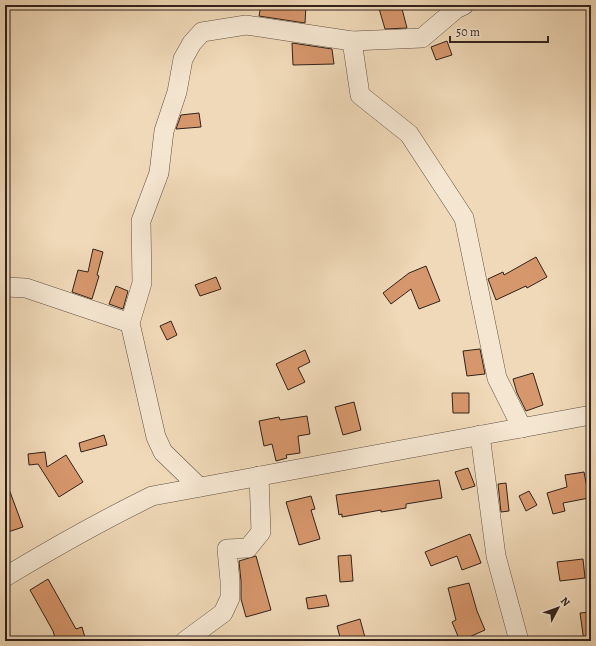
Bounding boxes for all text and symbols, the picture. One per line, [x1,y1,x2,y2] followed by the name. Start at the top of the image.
[450,18,548,44] scale bar
[456,24,480,40] text: 50 m
[538,588,578,628] north arrow
[557,594,573,610] text: N

